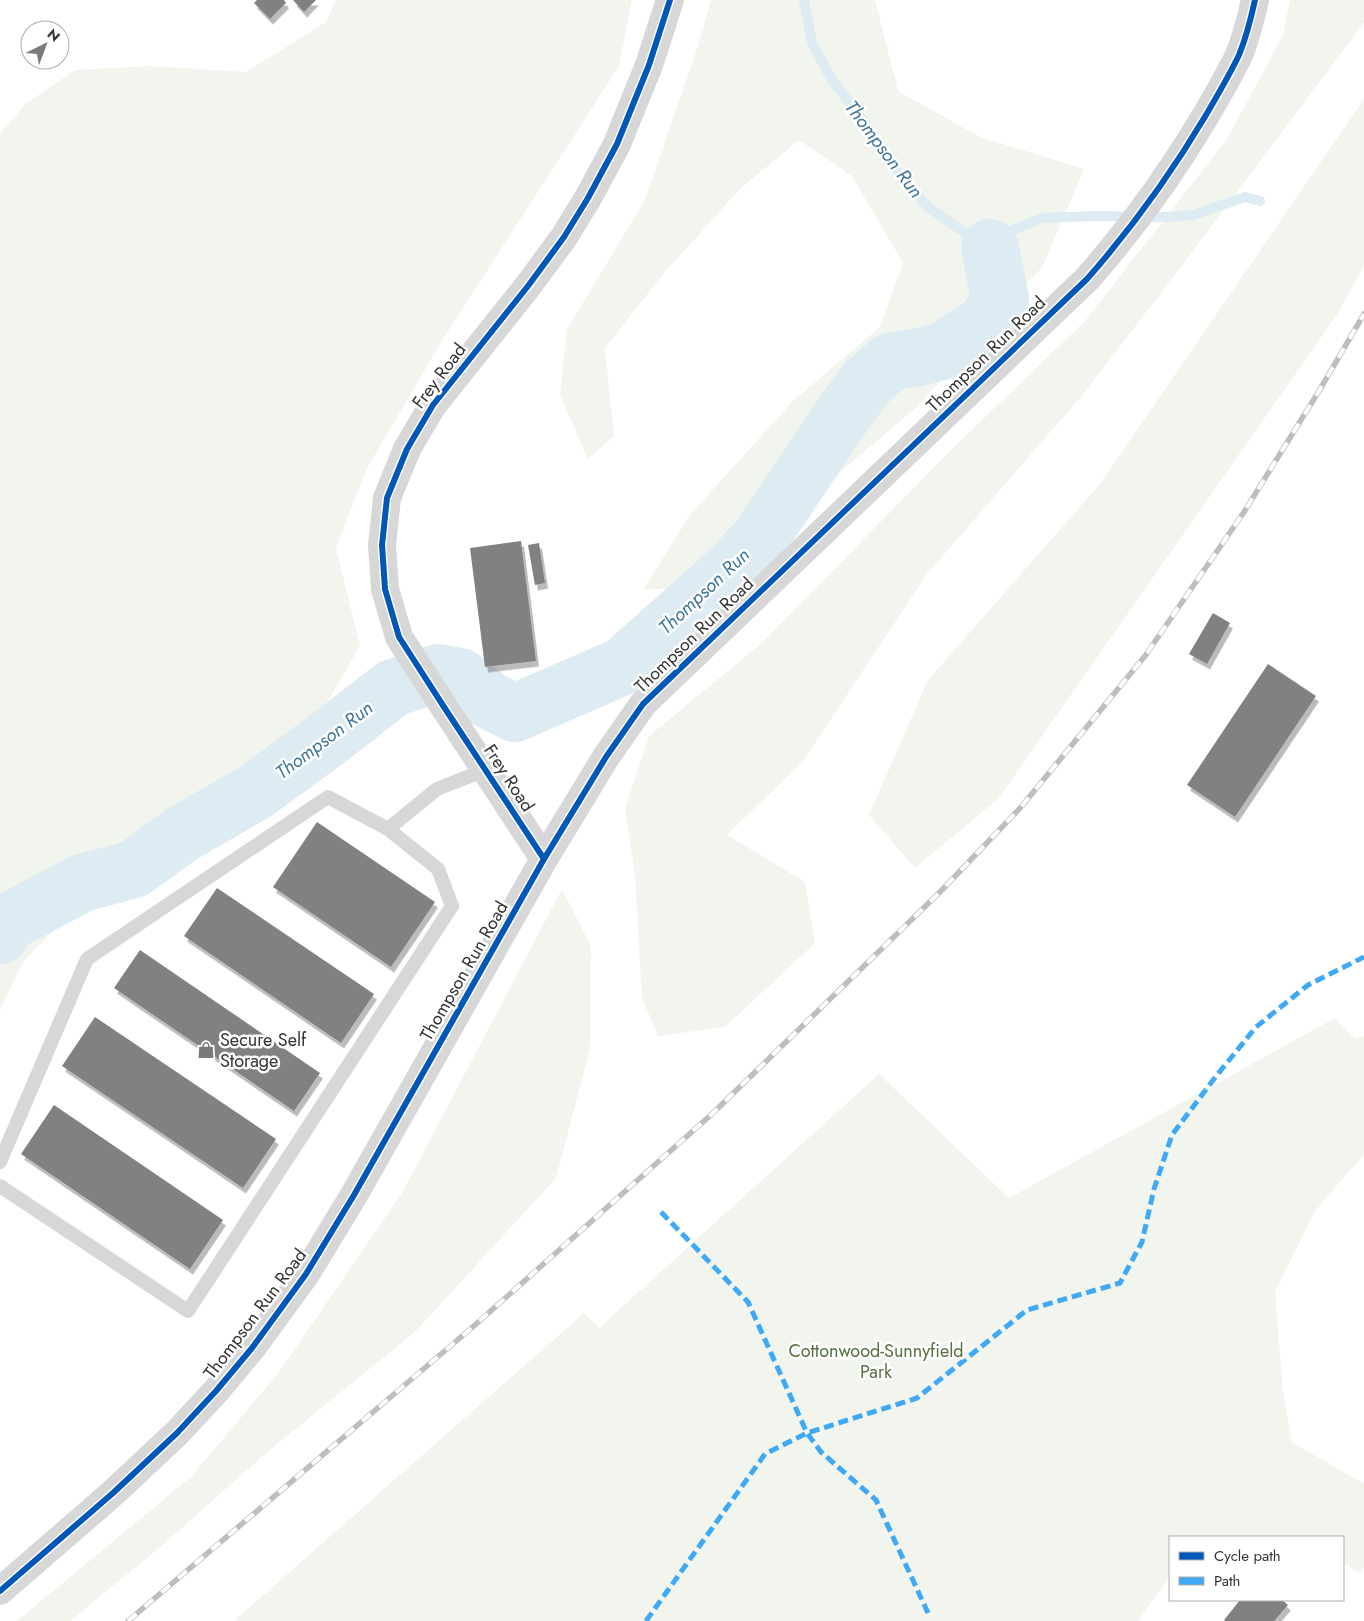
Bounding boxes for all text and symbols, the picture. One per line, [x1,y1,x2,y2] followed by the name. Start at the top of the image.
[20,20,70,70] north arrow
[43,24,65,46] text: N
[838,95,930,203] water label: Thompson Run
[920,290,1052,418] street label: Thompson Run Road
[406,338,472,414] street label: Frey Road
[652,542,756,640] water label: Thompson Run
[628,571,760,699] street label: Thompson Run Road
[270,694,378,786] water label: Thompson Run
[477,739,541,817] street label: Frey Road
[413,896,515,1046] street label: Thompson Run Road
[220,1027,307,1074] place label: Secure Self Storage
[196,1040,216,1060] shop icon: Secure Self Storage
[197,1243,313,1385] street label: Thompson Run Road
[788,1338,964,1385] park label: Cottonwood-Sunnyfield Park
[1169,1536,1344,1601] legend
[1214,1545,1281,1567] text: Cycle path
[1214,1570,1240,1592] text: Path

